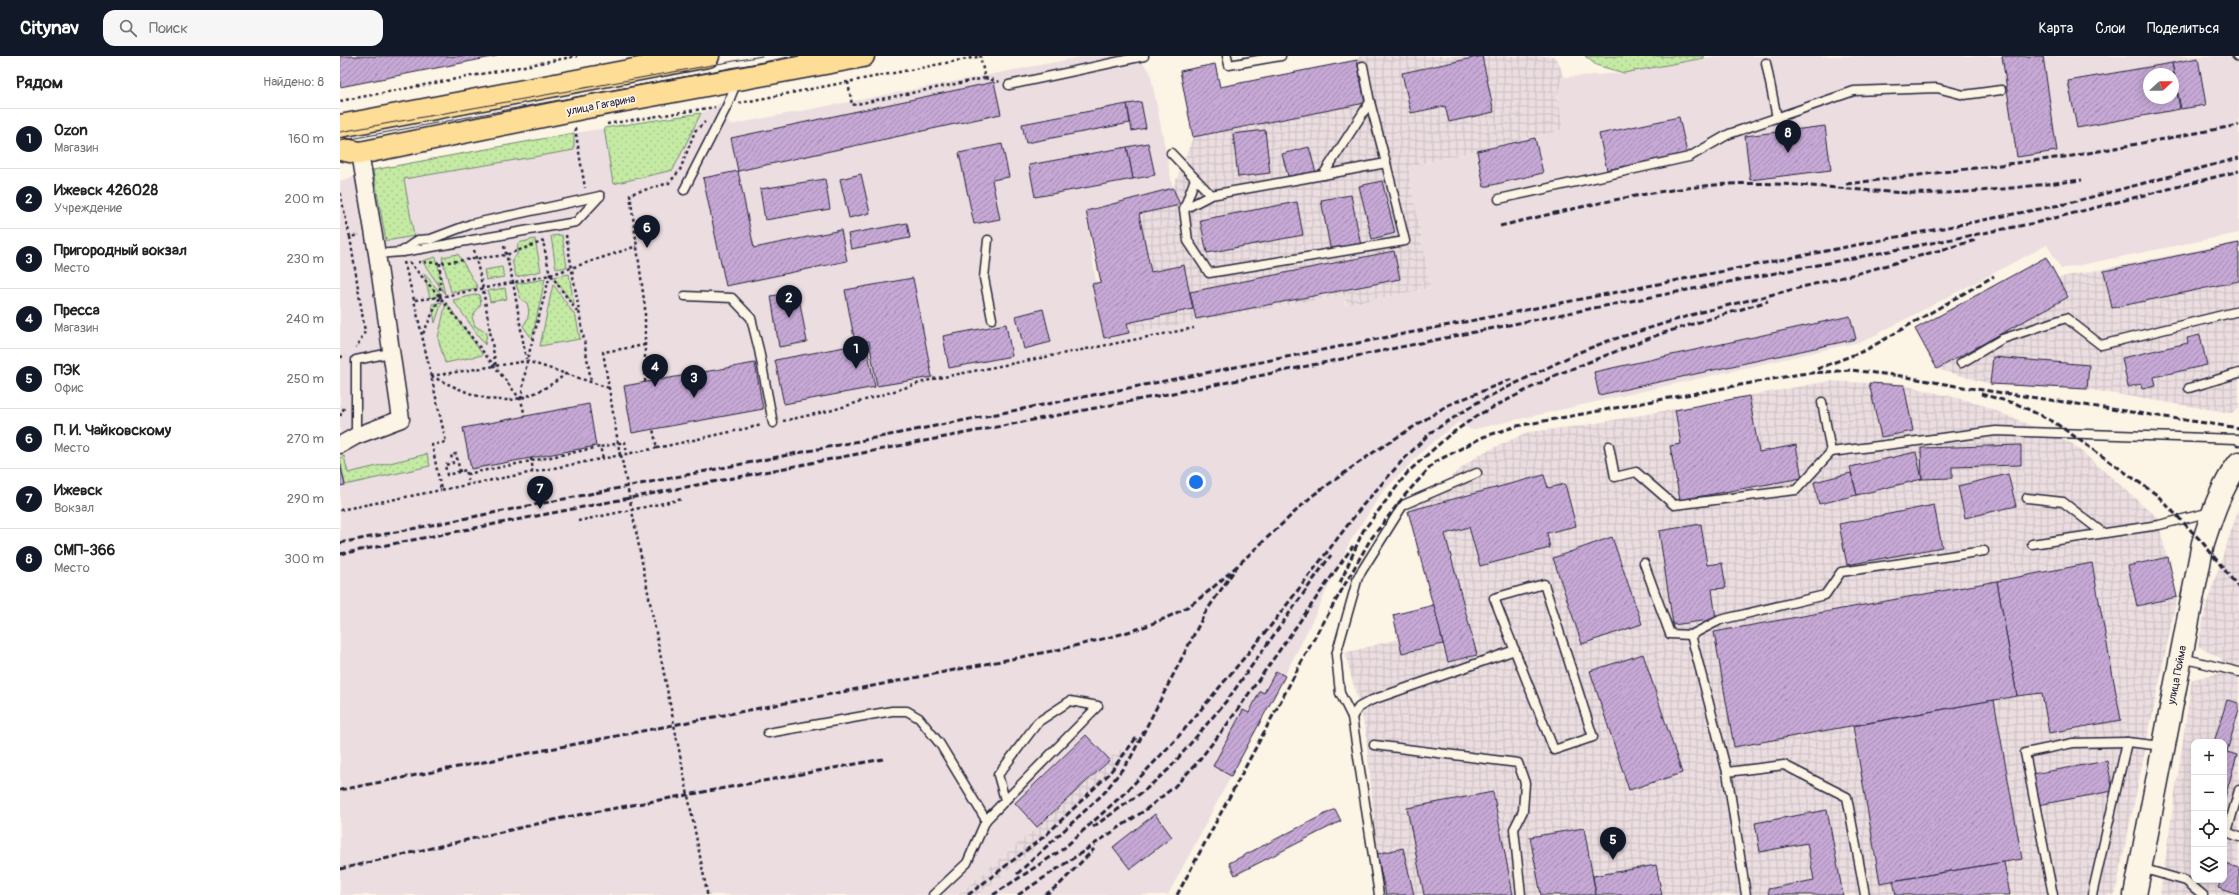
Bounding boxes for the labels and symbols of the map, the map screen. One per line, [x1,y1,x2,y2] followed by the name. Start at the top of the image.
[2143,68,2179,104] north arrow
[565,92,636,118] street label: улица Гагарина
[1775,120,1801,153] pin: 8
[634,215,660,248] pin: 6
[776,285,802,318] pin: 2
[843,336,869,369] pin: 1
[642,354,668,387] pin: 4
[681,365,707,398] pin: 3
[1186,472,1206,492] your location
[527,476,553,509] pin: 7
[2165,644,2189,707] street label: улица Пойма
[1600,827,1626,860] pin: 5

